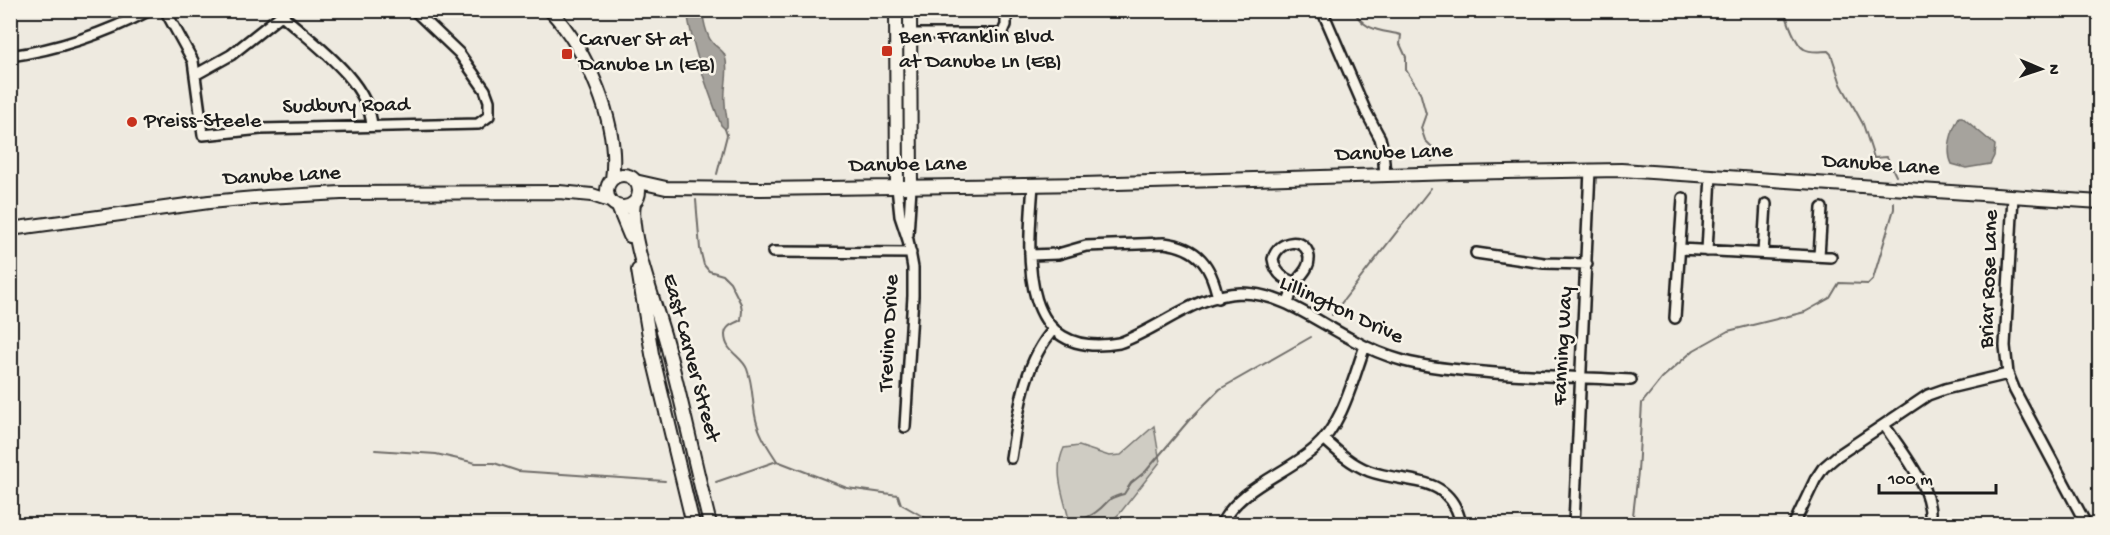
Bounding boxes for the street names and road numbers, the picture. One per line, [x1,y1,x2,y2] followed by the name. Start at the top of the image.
[282,93,412,121] street label: Sudbury Road
[1333,139,1454,169] street label: Danube Lane
[1819,149,1941,183] street label: Danube Lane
[847,152,968,180] street label: Danube Lane
[221,161,342,193] street label: Danube Lane
[1975,209,2005,350] street label: Briar Rose Lane
[655,271,725,447] street label: East Carver Street
[1275,271,1408,351] street label: Lillington Drive
[874,273,906,394] street label: Trevino Drive
[1548,286,1580,407] street label: Fanning Way

